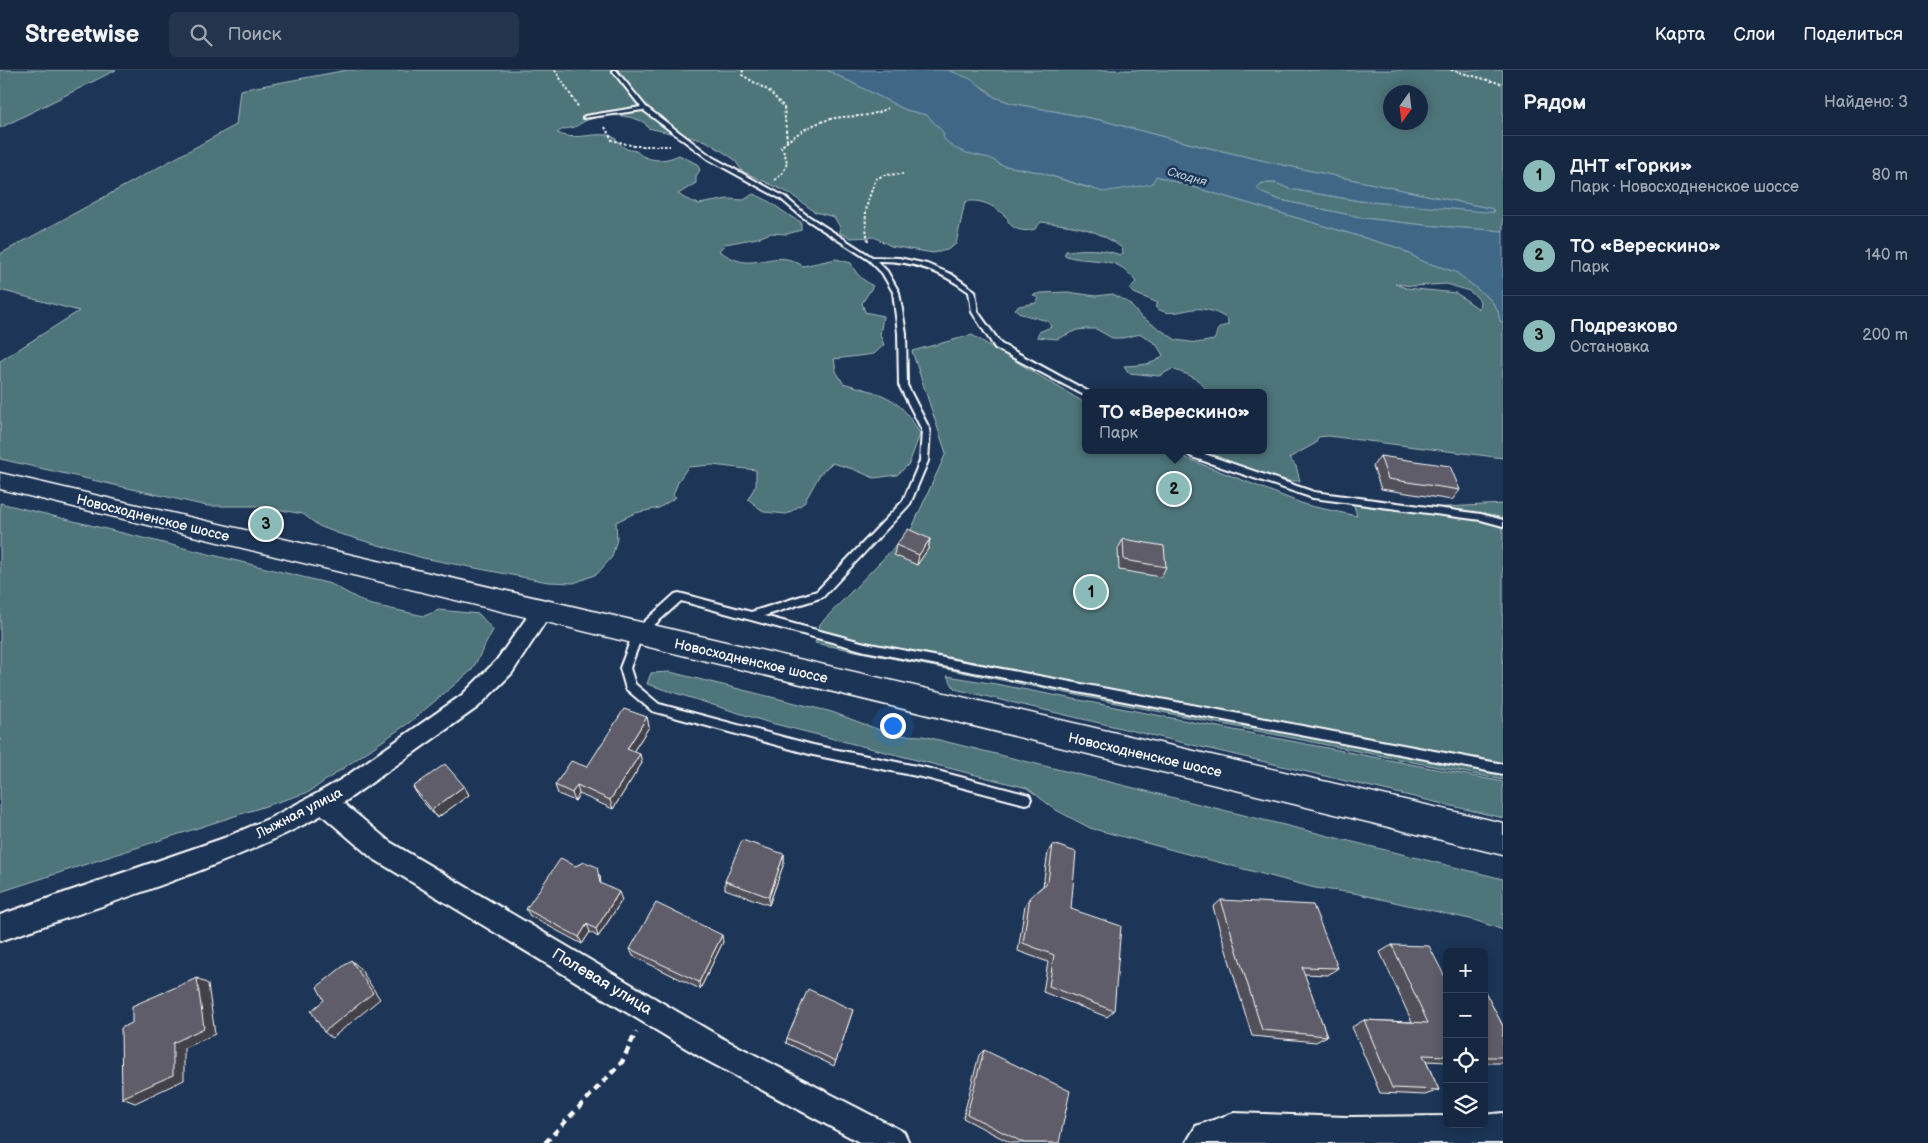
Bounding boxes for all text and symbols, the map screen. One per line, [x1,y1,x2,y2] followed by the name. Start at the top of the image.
[169,12,519,57] search box
[25,20,139,49] text: Streetwise
[187,21,215,49] icon: search
[227,23,282,46] text: Поиск
[1655,24,1705,45] text: Карта
[1733,24,1775,45] text: Слои
[1803,24,1903,45] text: Поделиться
[1383,85,1428,130] north arrow
[1523,90,1586,115] text: Рядом
[1824,93,1908,112] text: Найдено: 3
[1570,155,1692,178] text: ДНТ «Горки»
[1165,164,1209,190] water label: Сходня
[1536,166,1542,185] text: 1
[1872,166,1908,185] text: 80 m
[1570,178,1799,197] text: Парк · Новосходненское шоссе
[1570,235,1721,258] text: ТО «Верескино»
[1534,246,1544,265] text: 2
[1865,246,1908,265] text: 140 m
[1570,258,1609,277] text: Парк
[1570,315,1678,338] text: Подрезково
[1534,326,1544,345] text: 3
[1862,326,1908,345] text: 200 m
[1570,338,1649,357] text: Остановка
[1082,389,1267,454] popup
[1099,401,1250,424] text: ТО «Верескино»
[1099,424,1138,443] text: Парк
[1158,470,1190,508] pin: 2
[75,491,231,545] street label: Новосходненское шоссе
[250,505,282,543] pin: 3
[1075,573,1107,611] pin: 1
[673,635,830,687] street label: Новосходненское шоссе
[880,713,906,739] your location
[1067,729,1224,781] street label: Новосходненское шоссе
[252,783,346,843] street label: Лыжная улица
[548,945,656,1020] street label: Полевая улица
[1443,948,1488,1128] map controls
[1443,948,1488,993] button: +
[1443,993,1488,1038] button: −
[1443,1038,1488,1083] button: locate
[1443,1083,1488,1128] button: layers

